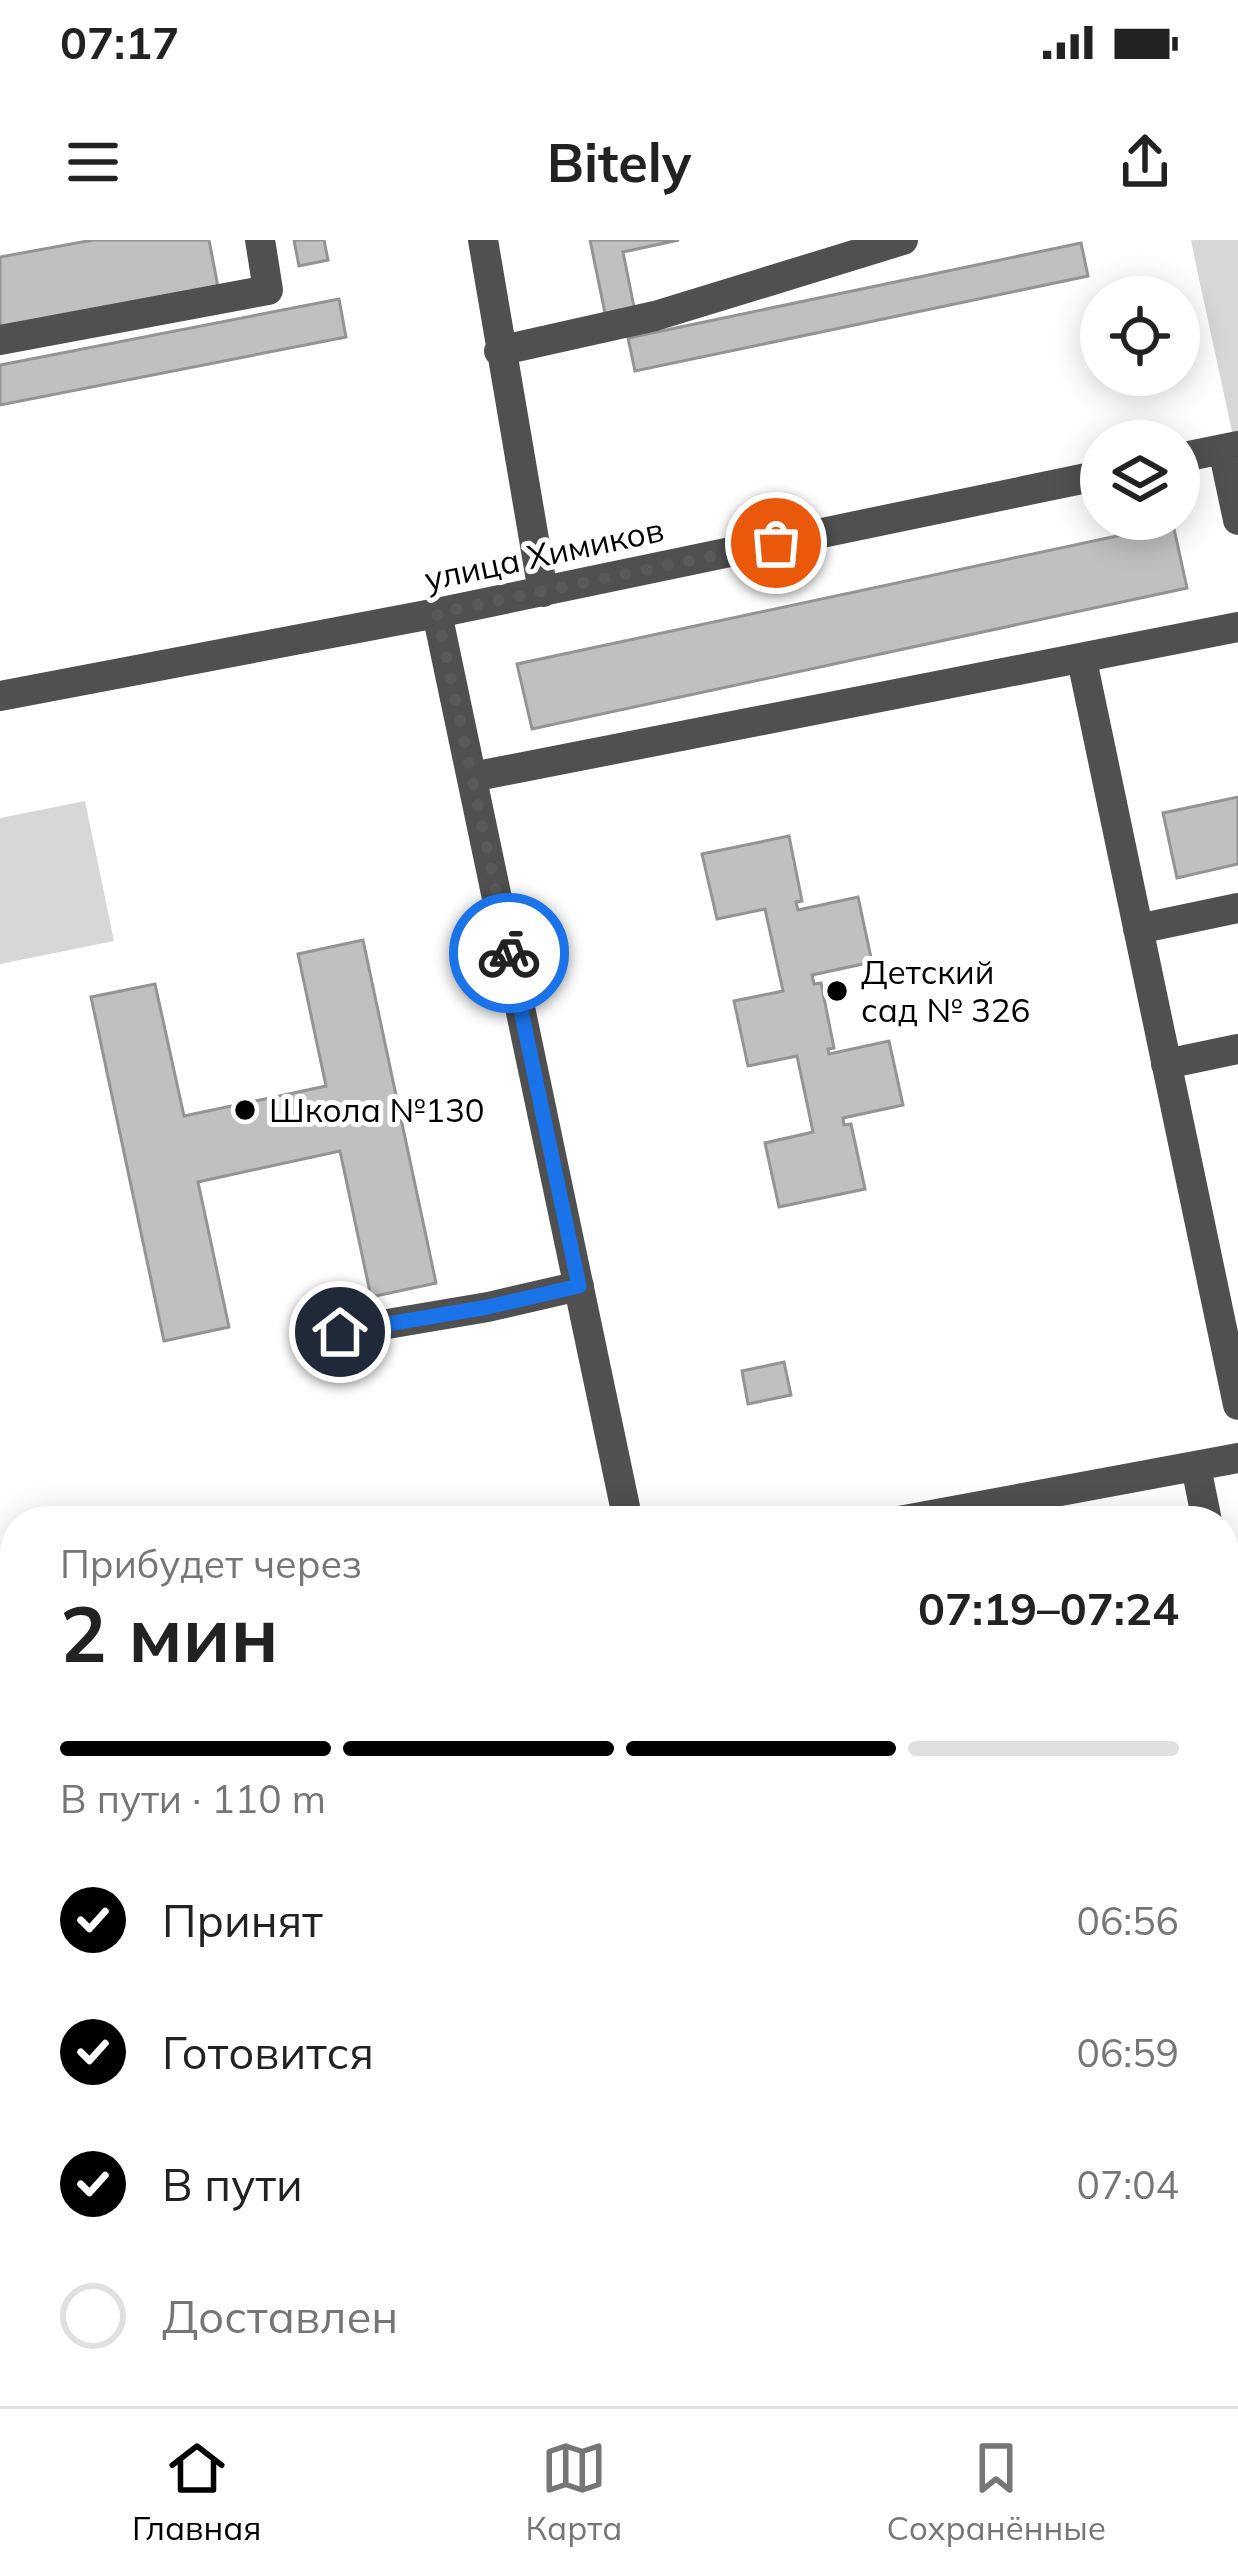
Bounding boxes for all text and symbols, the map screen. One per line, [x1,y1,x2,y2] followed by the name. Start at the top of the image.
[60,14,179,70] text: 07:17
[547,128,691,196] text: Bitely
[60,129,126,195] icon: menu
[1112,129,1178,195] icon: share
[1080,276,1200,540] map controls
[1080,276,1200,396] button: locate
[1080,420,1200,540] button: layers
[725,492,827,594] pin
[421,508,667,599] street label: улица Химиков
[743,510,809,576] icon: bag
[449,893,569,1013] courier
[476,920,542,986] icon: bike
[861,951,1030,1030] place label: Детский сад № 326
[824,978,850,1004] marker: Детский сад № 326
[269,1089,485,1130] place label: Школа №130
[232,1097,258,1123] marker: Школа №130
[289,1281,391,1383] pin
[307,1299,373,1365] icon: home
[60,1539,362,1588] text: Прибудет через
[918,1580,1179,1636] text: 07:19–07:24
[60,1584,279,1682] text: 2 мин
[60,1774,326,1823] text: В пути · 110 m
[60,1887,126,1953] icon: check
[162,1892,323,1948] text: Принят
[1077,1896,1179,1945] text: 06:56
[60,2019,126,2085] icon: check
[162,2024,374,2080] text: Готовится
[1077,2028,1179,2077] text: 06:59
[60,2151,126,2217] icon: check
[162,2156,303,2212] text: В пути
[1077,2160,1179,2209] text: 07:04
[162,2288,398,2344] text: Доставлен
[132,2435,261,2548] tab: Главная
[525,2435,622,2548] tab: Карта
[886,2435,1106,2548] tab: Сохранённые

